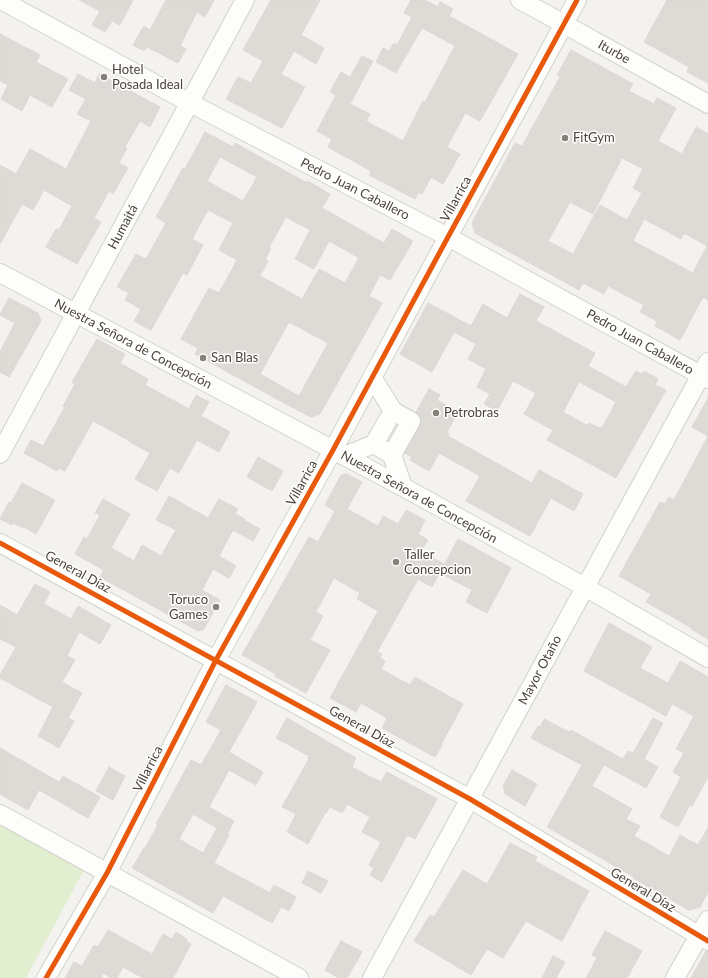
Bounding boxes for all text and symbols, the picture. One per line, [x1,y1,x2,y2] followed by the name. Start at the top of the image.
[595,37,633,67] street label: Iturbe
[112,62,183,93] place label: Hotel Posada Ideal
[99,72,109,82] marker: Hotel Posada Ideal
[573,130,615,146] place label: FitGym
[560,133,570,143] marker: FitGym
[298,155,412,223] street label: Pedro Juan Caballero
[437,173,475,225] street label: Villarrica
[105,202,141,252] street label: Humaitá
[51,296,215,392] street label: Nuestra Señora de Concepción
[584,306,696,378] street label: Pedro Juan Caballero
[211,350,258,366] place label: San Blas
[198,353,208,363] marker: San Blas
[444,405,499,421] place label: Petrobras
[431,408,441,418] marker: Petrobras
[338,447,500,547] street label: Nuestra Señora de Concepción
[283,457,321,509] street label: Villarrica
[42,547,114,597] street label: General Díaz
[404,547,471,578] place label: Taller Concepcion
[391,557,401,567] marker: Taller Concepcion
[169,592,208,623] place label: Toruco Games
[211,602,221,612] marker: Toruco Games
[515,633,565,707] street label: Mayor Otaño
[326,702,398,752] street label: General Díaz
[130,743,166,795] street label: Villarrica
[608,864,678,916] street label: General Díaz

